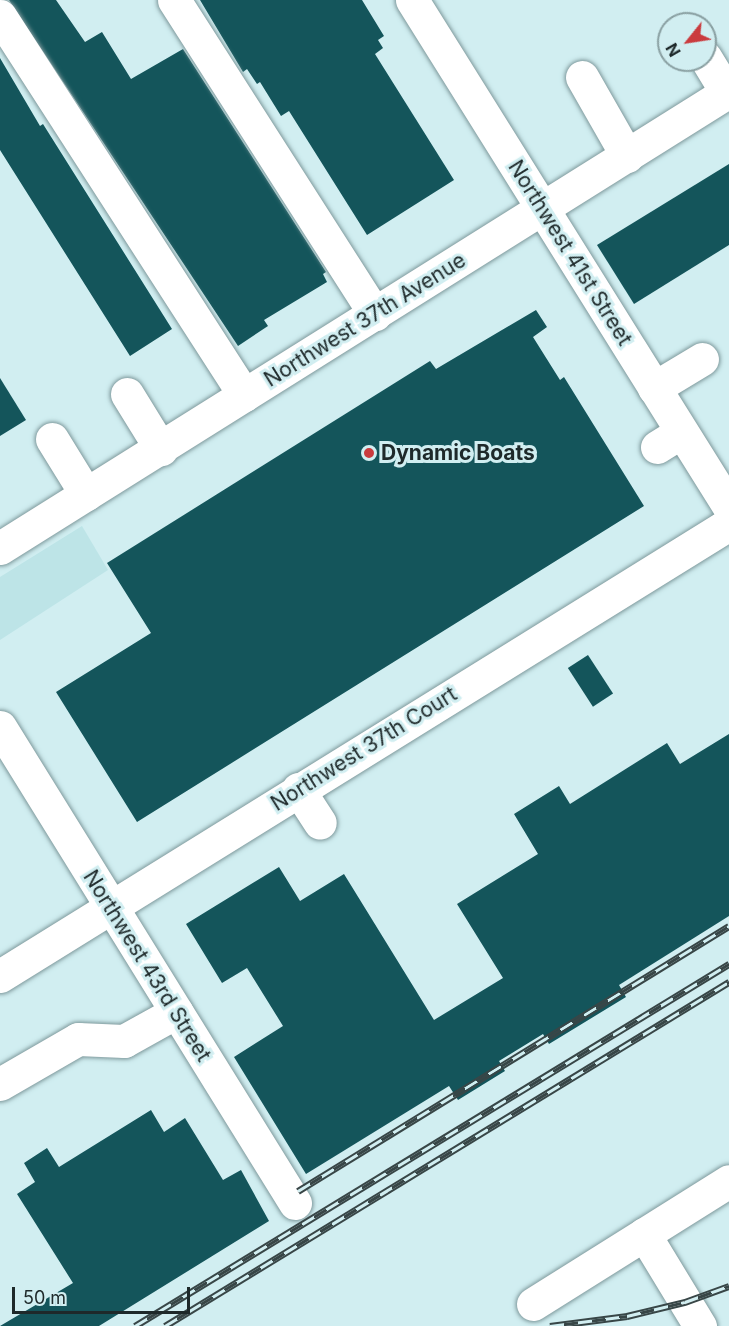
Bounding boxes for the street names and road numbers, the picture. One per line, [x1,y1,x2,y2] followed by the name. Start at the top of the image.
[503,156,637,350] street label: Northwest 41st Street
[260,248,470,392] street label: Northwest 37th Avenue
[266,682,462,816] street label: Northwest 37th Court
[78,866,216,1066] street label: Northwest 43rd Street

